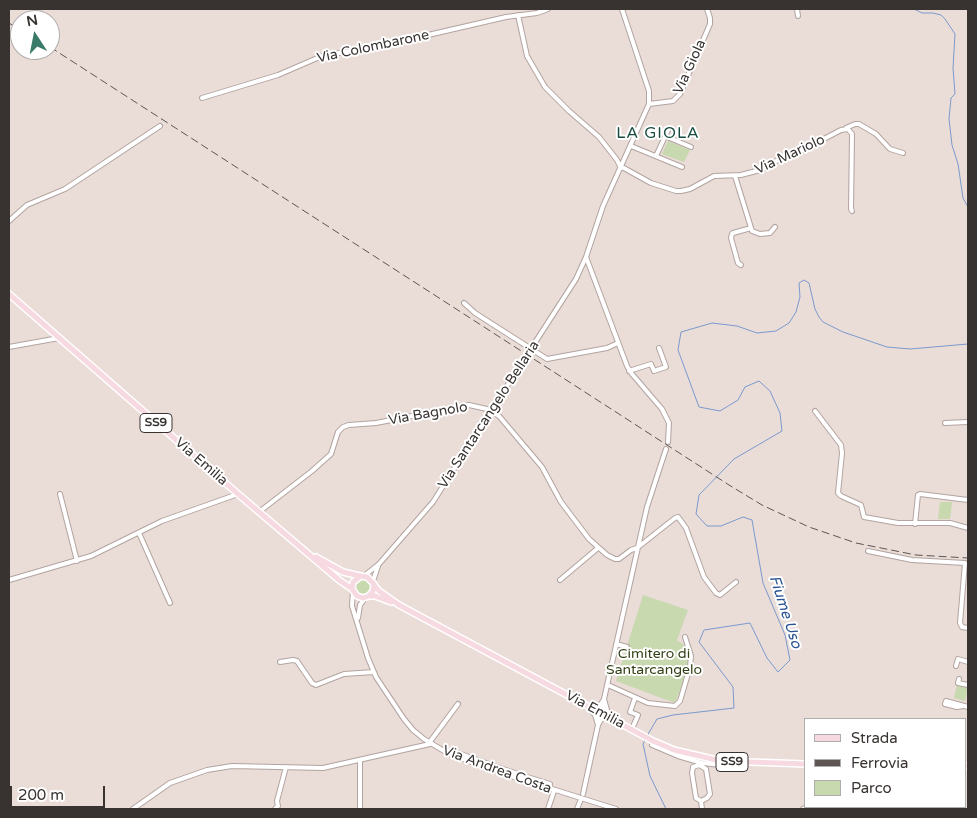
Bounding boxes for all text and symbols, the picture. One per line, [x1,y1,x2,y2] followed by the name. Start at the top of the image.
[10,10,60,60] north arrow
[25,11,39,30] text: N
[315,27,431,67] street label: Via Colombarone
[670,37,710,97] street label: Via Giola
[615,124,701,144] district label: LA GIOLA
[752,131,828,179] street label: Via Mariolo
[435,338,543,492] street label: Via Santarcangelo Bellaria
[387,399,469,429] street label: Via Bagnolo
[140,413,172,432] road number: SS9
[171,434,231,490] street label: Via Emilia
[765,573,805,651] water label: Fiume Uso
[606,646,702,679] park label: Cimitero di Santarcangelo
[563,687,627,733] street label: Via Emilia
[804,718,967,808] legend
[851,729,898,747] text: Strada
[440,742,554,798] street label: Via Andrea Costa
[716,752,748,772] road number: SS9
[851,754,908,772] text: Ferrovia
[12,776,108,808] scale bar
[851,779,892,797] text: Parco
[18,786,64,804] text: 200 m

